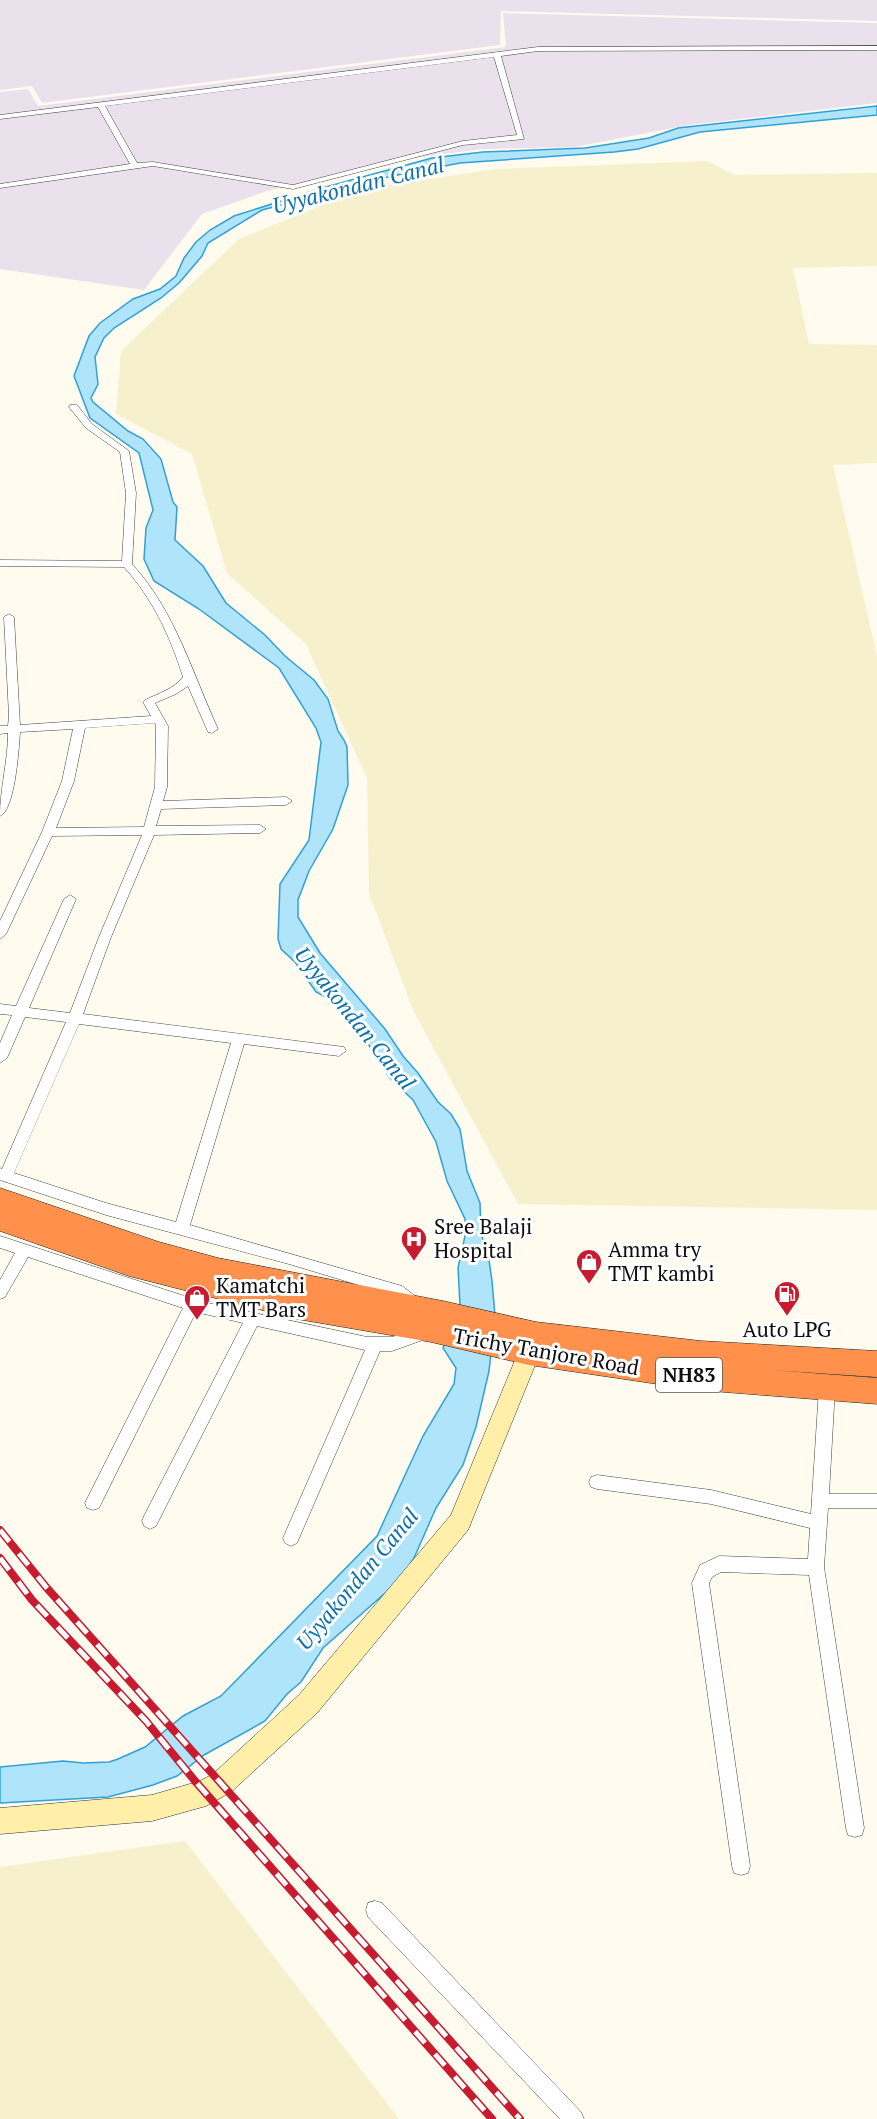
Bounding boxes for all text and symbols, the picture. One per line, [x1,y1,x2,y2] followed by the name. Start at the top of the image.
[269,149,447,220] water label: Uyyakondan Canal
[289,940,422,1095] water label: Uyyakondan Canal
[434,1212,532,1264] place label: Sree Balaji Hospital
[399,1224,429,1262] hospital icon: Sree Balaji Hospital
[608,1235,715,1287] place label: Amma try TMT kambi
[574,1247,604,1285] shop icon: Amma try TMT kambi
[216,1271,306,1323] place label: Kamatchi TMT Bars
[772,1279,802,1317] fuel station icon: Auto LPG
[182,1283,212,1321] shop icon: Kamatchi TMT Bars
[742,1315,832,1343] place label: Auto LPG
[451,1321,642,1381] street label: Trichy Tanjore Road
[656,1358,722,1392] road number: NH83
[289,1502,424,1656] water label: Uyyakondan Canal

